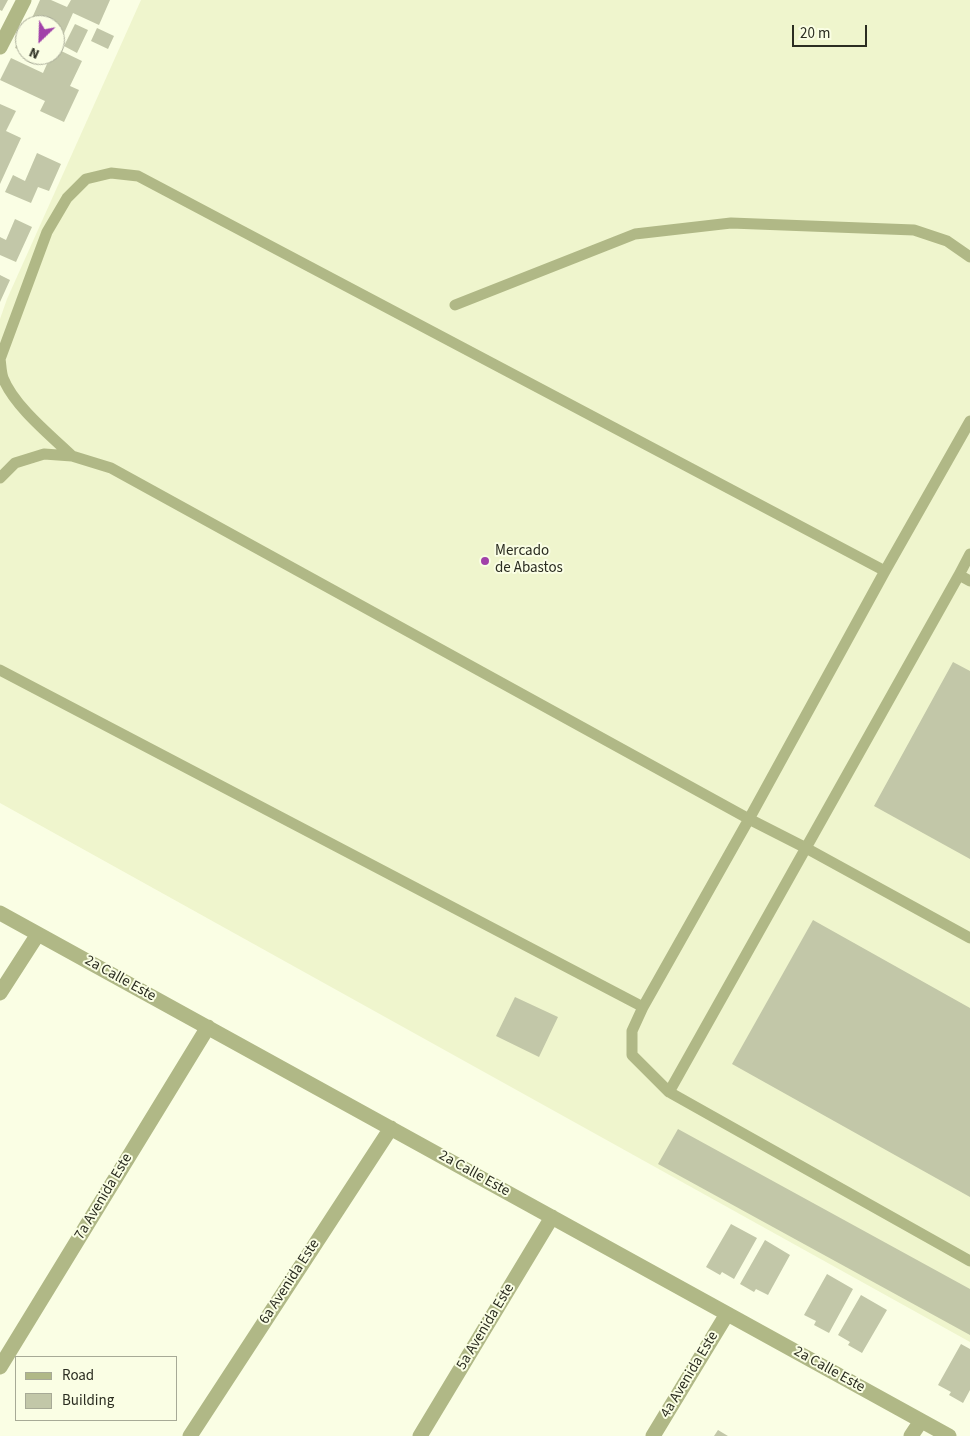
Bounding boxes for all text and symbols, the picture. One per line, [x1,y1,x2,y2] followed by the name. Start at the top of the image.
[15,15,65,65] north arrow
[795,15,870,47] scale bar
[800,23,830,44] text: 20 m
[26,42,43,64] text: N
[495,543,563,578] place label: Mercado de Abastos
[479,555,491,567] marker: Mercado de Abastos
[81,952,159,1006] street label: 2a Calle Este
[435,1147,513,1201] street label: 2a Calle Este
[71,1151,137,1243] street label: 7a Avenida Este
[256,1236,324,1328] street label: 6a Avenida Este
[453,1281,519,1373] street label: 5a Avenida Este
[657,1329,723,1421] street label: 4a Avenida Este
[790,1343,868,1397] street label: 2a Calle Este
[15,1356,178,1421] legend
[62,1365,94,1386] text: Road
[62,1390,114,1411] text: Building

